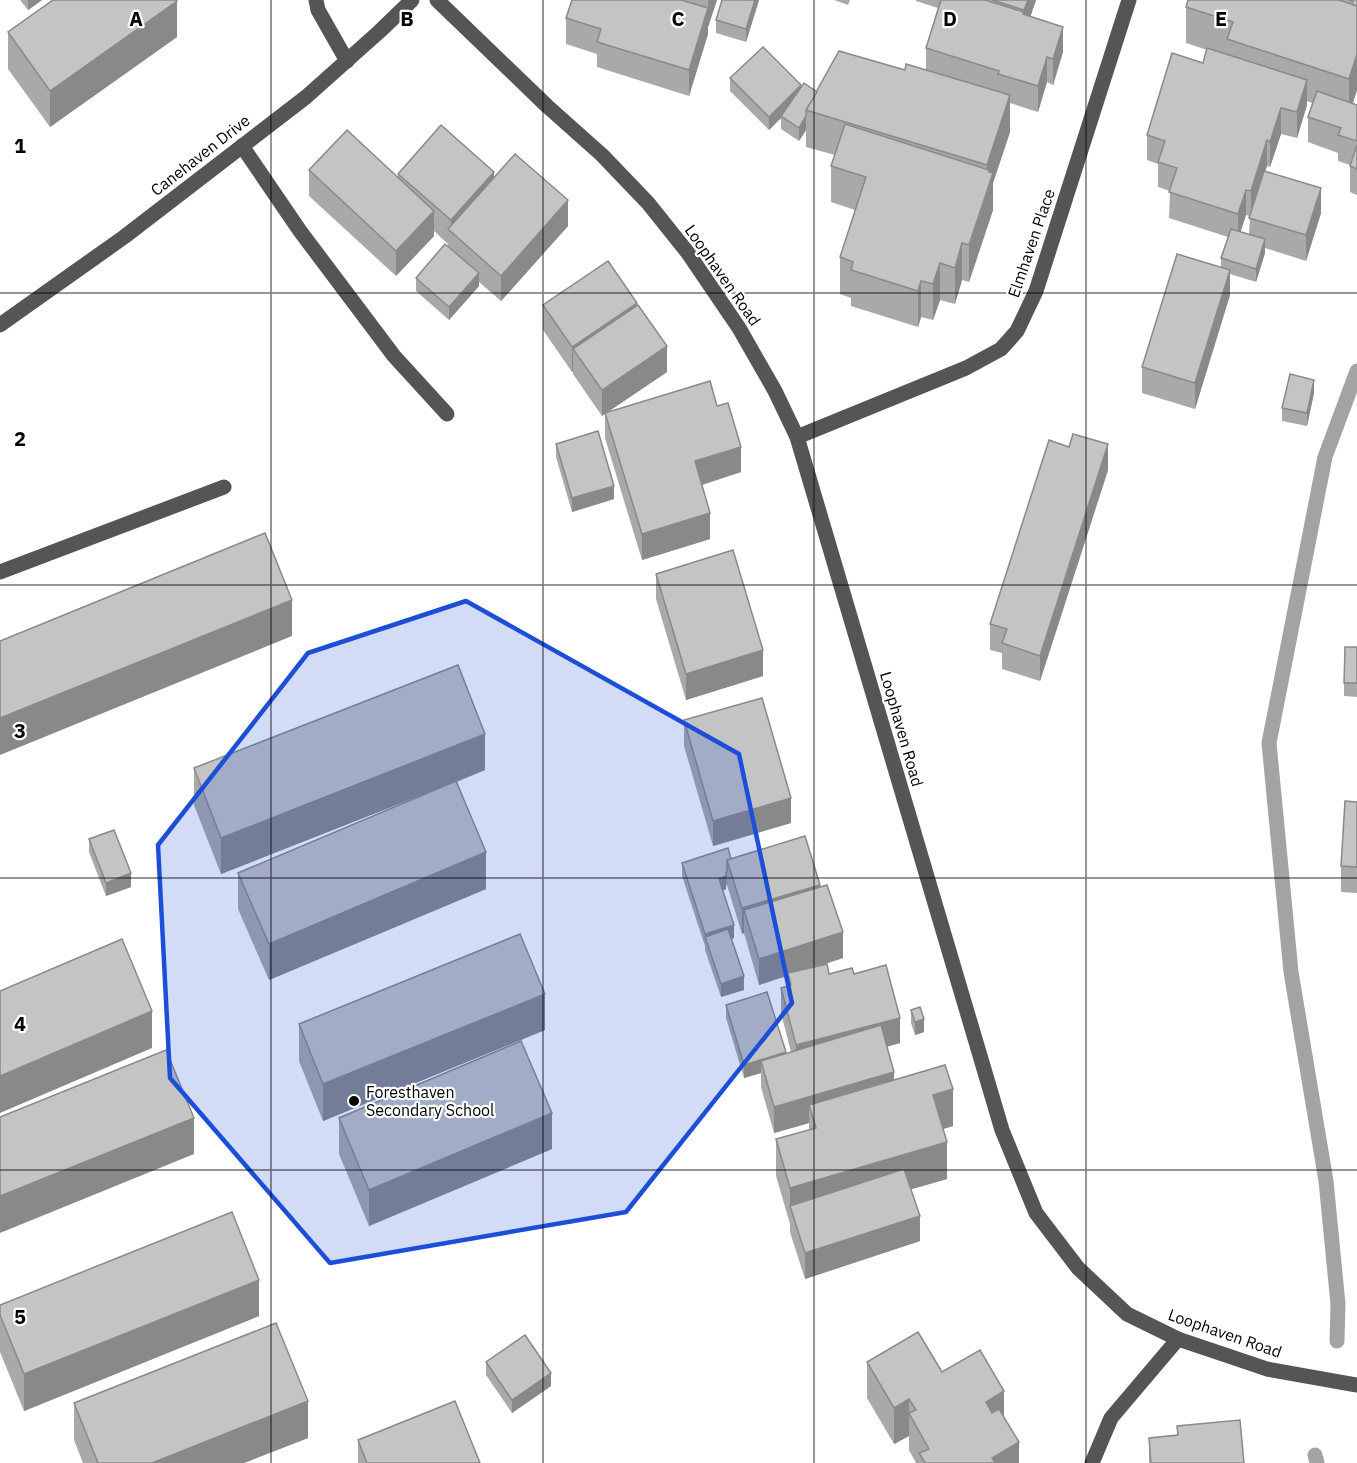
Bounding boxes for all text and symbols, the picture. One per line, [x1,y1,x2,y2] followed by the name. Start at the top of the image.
[129,5,143,32] text: A
[400,5,414,32] text: B
[671,5,685,32] text: C
[943,5,957,32] text: D
[1215,5,1227,32] text: E
[146,110,254,200] street label: Canehaven Drive
[14,132,26,159] text: 1
[1003,186,1059,300] street label: Elmhaven Place
[681,221,765,329] street label: Loophaven Road
[14,425,26,452] text: 2
[876,669,928,789] street label: Loophaven Road
[14,717,26,744] text: 3
[14,1010,26,1037] text: 4
[366,1082,494,1120] place label: Foresthaven Secondary School
[347,1094,361,1108] marker: Foresthaven Secondary School
[14,1303,26,1330] text: 5
[1166,1304,1284,1362] street label: Loophaven Road

